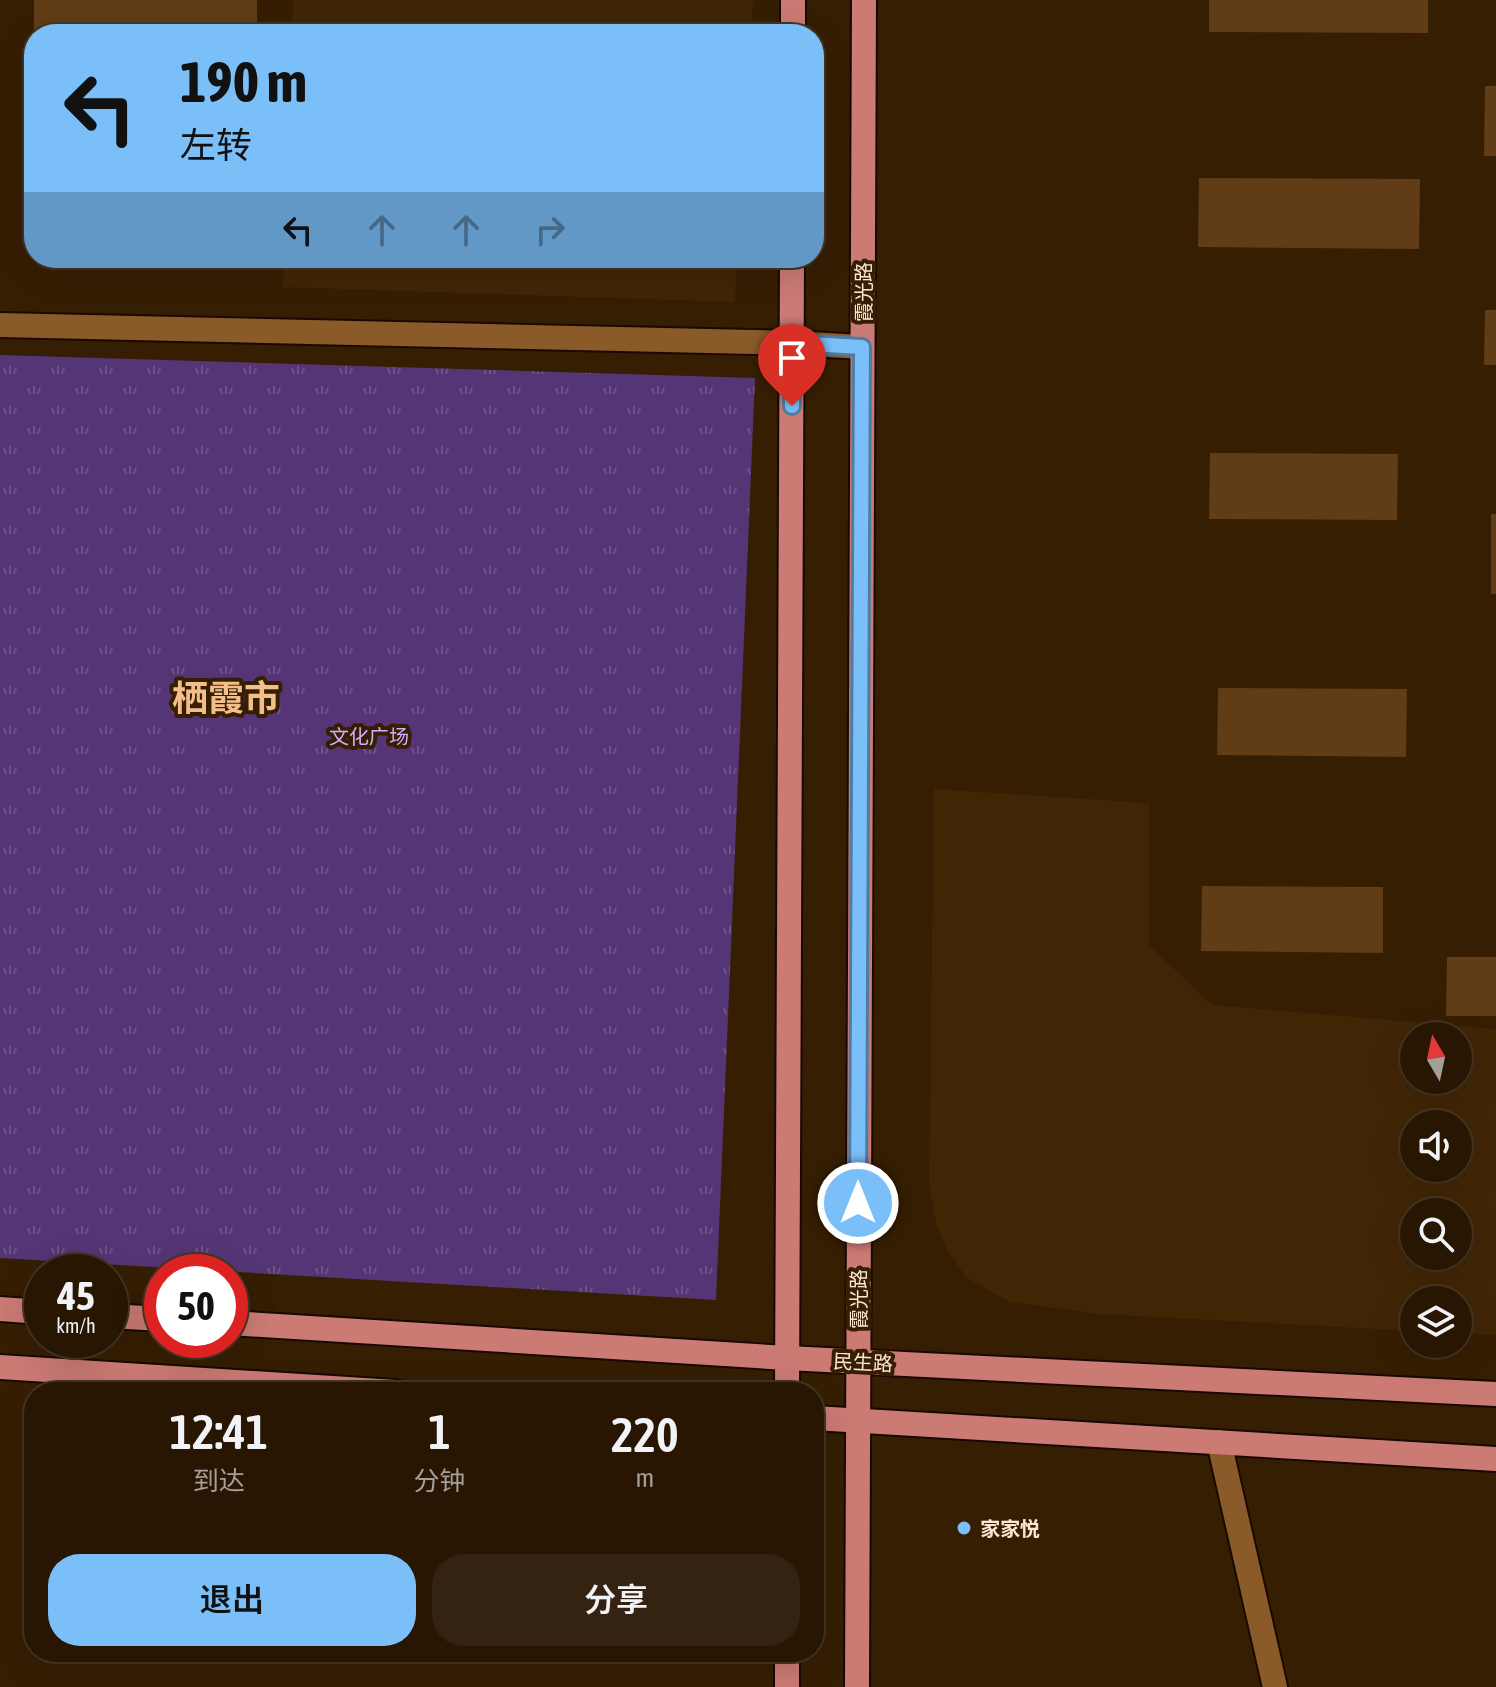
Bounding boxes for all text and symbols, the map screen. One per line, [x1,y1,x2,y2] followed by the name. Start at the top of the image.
[180,50,307,114] text: 190 m
[48,56,152,160] icon: left
[180,124,252,166] text: 左转
[276,208,320,252] icon: left
[360,208,404,252] icon: ahead
[444,208,488,252] icon: ahead
[528,208,572,252] icon: right
[852,262,875,322] street label: 霞光路
[758,324,826,406] pin
[770,336,814,380] icon: arrive
[172,677,280,719] district label: 栖霞市
[329,725,409,748] park label: 文化广场
[1400,1022,1472,1094] north arrow
[1400,1022,1472,1358] map controls
[1400,1110,1472,1182] button: sound
[816,1161,900,1245] position arrow
[1400,1198,1472,1270] button: search
[144,1254,248,1358] speed limit sign: 50
[847,1269,870,1329] street label: 霞光路
[57,1273,95,1318] text: 45
[1400,1286,1472,1358] button: layers
[56,1314,96,1337] text: km/h
[832,1349,894,1375] street label: 民生路
[169,1404,268,1459] text: 12:41
[428,1404,451,1459] text: 1
[611,1407,679,1462] text: 220
[635,1463,654,1493] text: m
[193,1466,245,1496] text: 到达
[414,1466,466,1496] text: 分钟
[980,1517,1040,1540] place label: 家家悦
[955,1519,973,1537] marker: 家家悦
[48,1554,416,1646] button: 退出
[432,1554,800,1646] button: 分享

